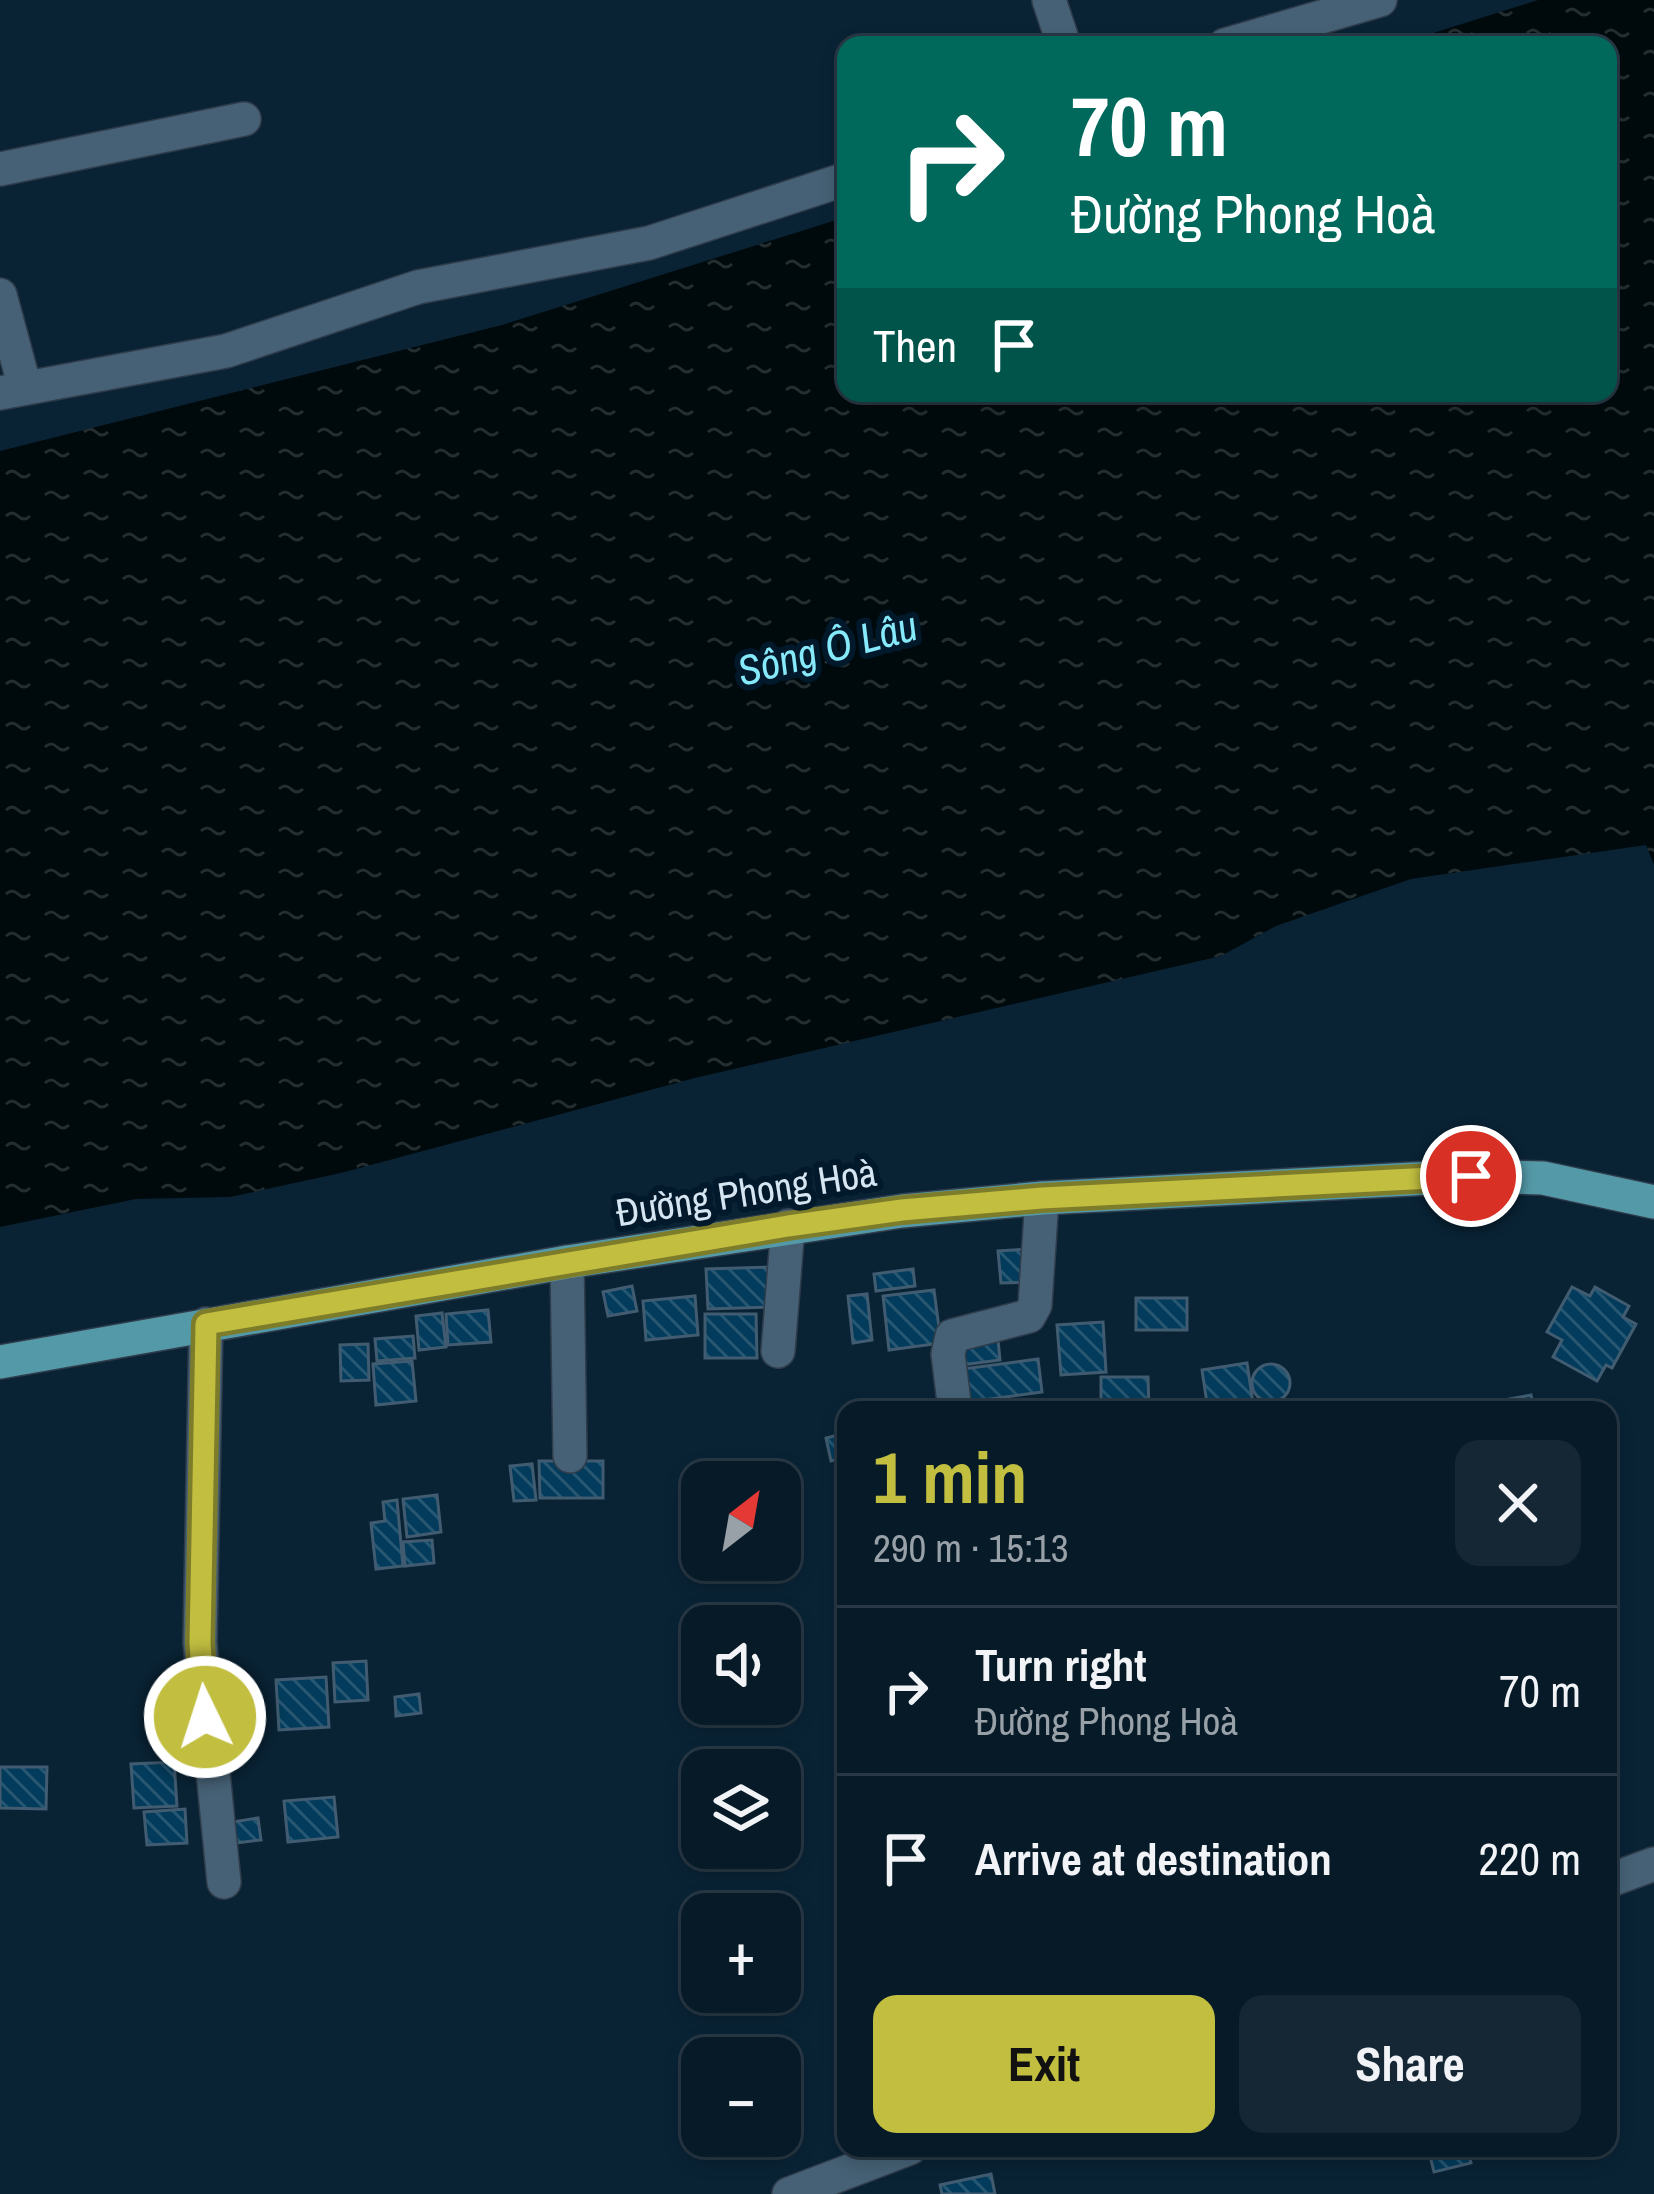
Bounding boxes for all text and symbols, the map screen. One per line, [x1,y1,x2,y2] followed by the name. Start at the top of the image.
[1071,69,1228,182] text: 70 m
[873,84,1029,240] icon: right
[1071,177,1435,250] text: Đường Phong Hoà
[981,312,1047,378] icon: arrive
[873,315,957,376] text: Then
[731,597,923,699] water label: Sông Ô Lâu
[1420,1125,1522,1227] pin
[1438,1143,1504,1209] icon: arrive
[612,1146,880,1238] street label: Đường Phong Hoà
[873,1428,1027,1525] text: 1 min
[1455,1440,1581,1566] button: close
[681,1461,801,1581] north arrow
[681,1461,801,2157] map controls
[873,1522,1069,1574] text: 290 m · 15:13
[681,1605,801,1725] button: sound
[975,1634,1147,1695] text: Turn right
[142,1654,268,1780] position arrow
[873,1658,939,1724] icon: right
[1499,1660,1581,1721] text: 70 m
[975,1695,1238,1747] text: Đường Phong Hoà
[681,1749,801,1869] button: layers
[873,1826,939,1892] icon: arrive
[975,1828,1332,1889] text: Arrive at destination
[1478,1828,1581,1889] text: 220 m
[681,1893,801,2013] button: +
[873,1995,1215,2133] button: Exit
[1239,1995,1581,2133] button: Share
[681,2037,801,2157] button: −

